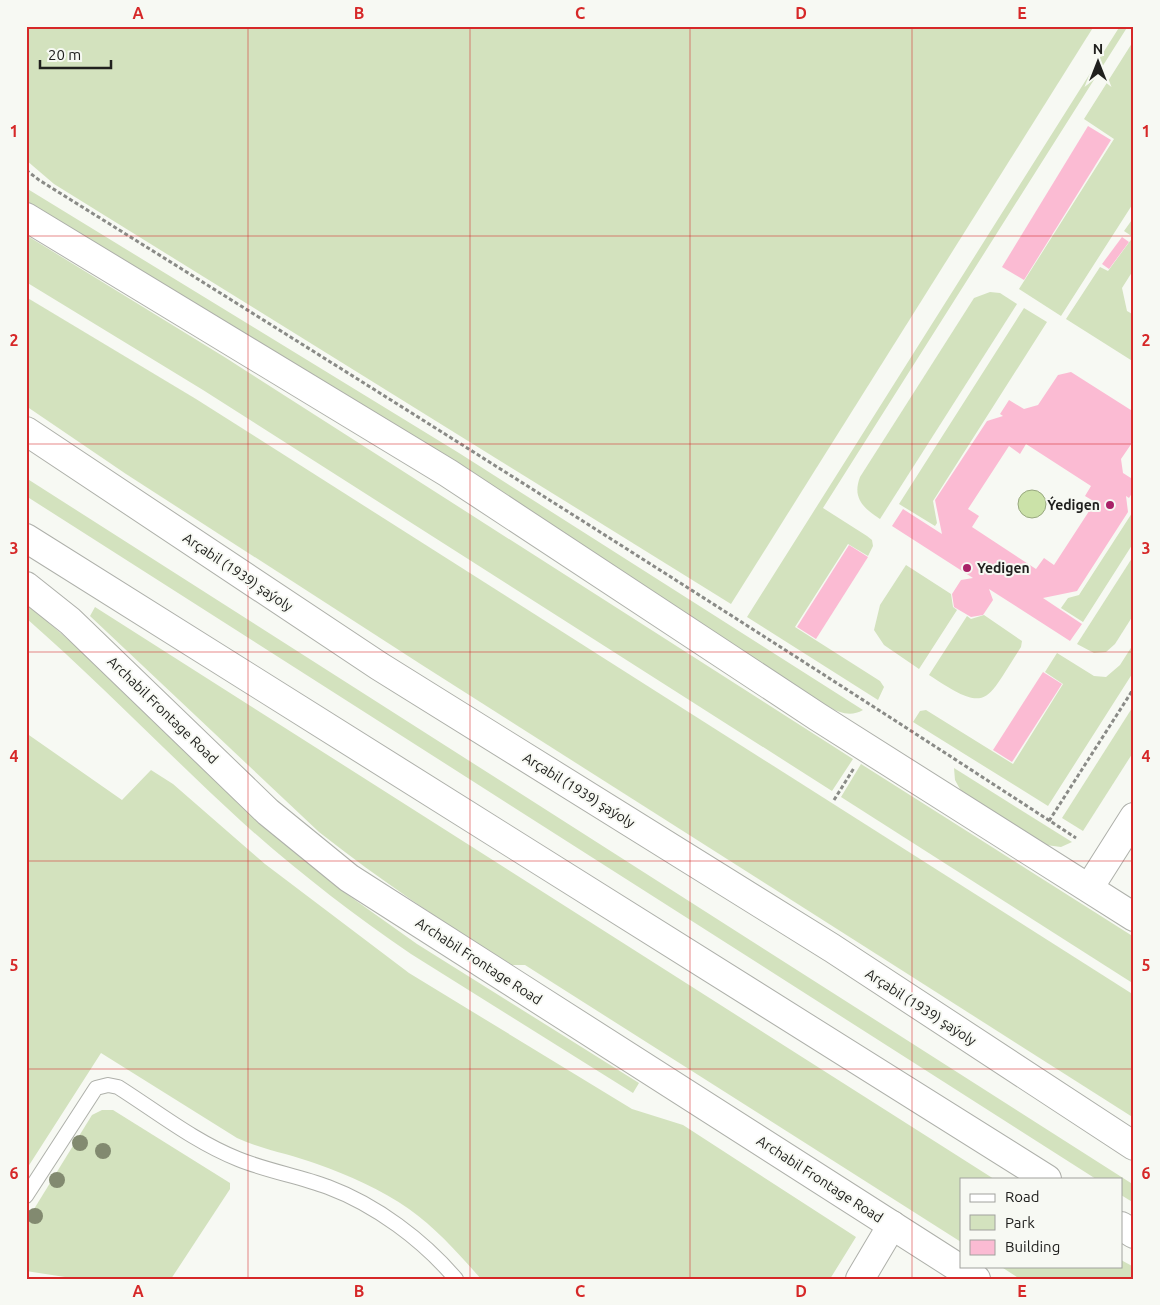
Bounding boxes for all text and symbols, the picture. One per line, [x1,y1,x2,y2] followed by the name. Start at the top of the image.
[132,4,144,22] text: A
[354,4,364,22] text: B
[575,4,585,22] text: C
[795,4,807,22] text: D
[1017,4,1027,22] text: E
[40,38,111,70] scale bar
[1072,38,1122,88] north arrow
[1093,41,1103,57] text: N
[48,46,81,63] text: 20 m
[9,122,19,140] text: 1
[1141,122,1151,140] text: 1
[9,331,19,349] text: 2
[1141,331,1151,349] text: 2
[1047,496,1100,513] place label: Ýedigen
[1104,499,1116,511] marker: Ýedigen
[180,529,296,615] street label: Arçabil (1939) şaýoly
[9,539,19,557] text: 3
[1141,539,1151,557] text: 3
[977,560,1030,576] place label: Yedigen
[961,562,973,574] marker: Yedigen
[105,653,221,767] street label: Archabil Frontage Road
[9,747,19,765] text: 4
[1141,747,1151,765] text: 4
[520,749,638,831] street label: Arçabil (1939) şaýoly
[413,914,545,1008] street label: Archabil Frontage Road
[9,956,19,974] text: 5
[1141,956,1151,974] text: 5
[863,965,980,1049] street label: Arçabil (1939) şaýoly
[754,1132,886,1226] street label: Archabil Frontage Road
[9,1164,19,1182] text: 6
[1141,1164,1151,1182] text: 6
[960,1178,1122,1268] legend
[1005,1188,1040,1205] text: Road
[1005,1214,1035,1231] text: Park
[1005,1238,1060,1255] text: Building
[132,1282,144,1300] text: A
[354,1282,364,1300] text: B
[575,1282,585,1300] text: C
[795,1282,807,1300] text: D
[1017,1282,1027,1300] text: E

